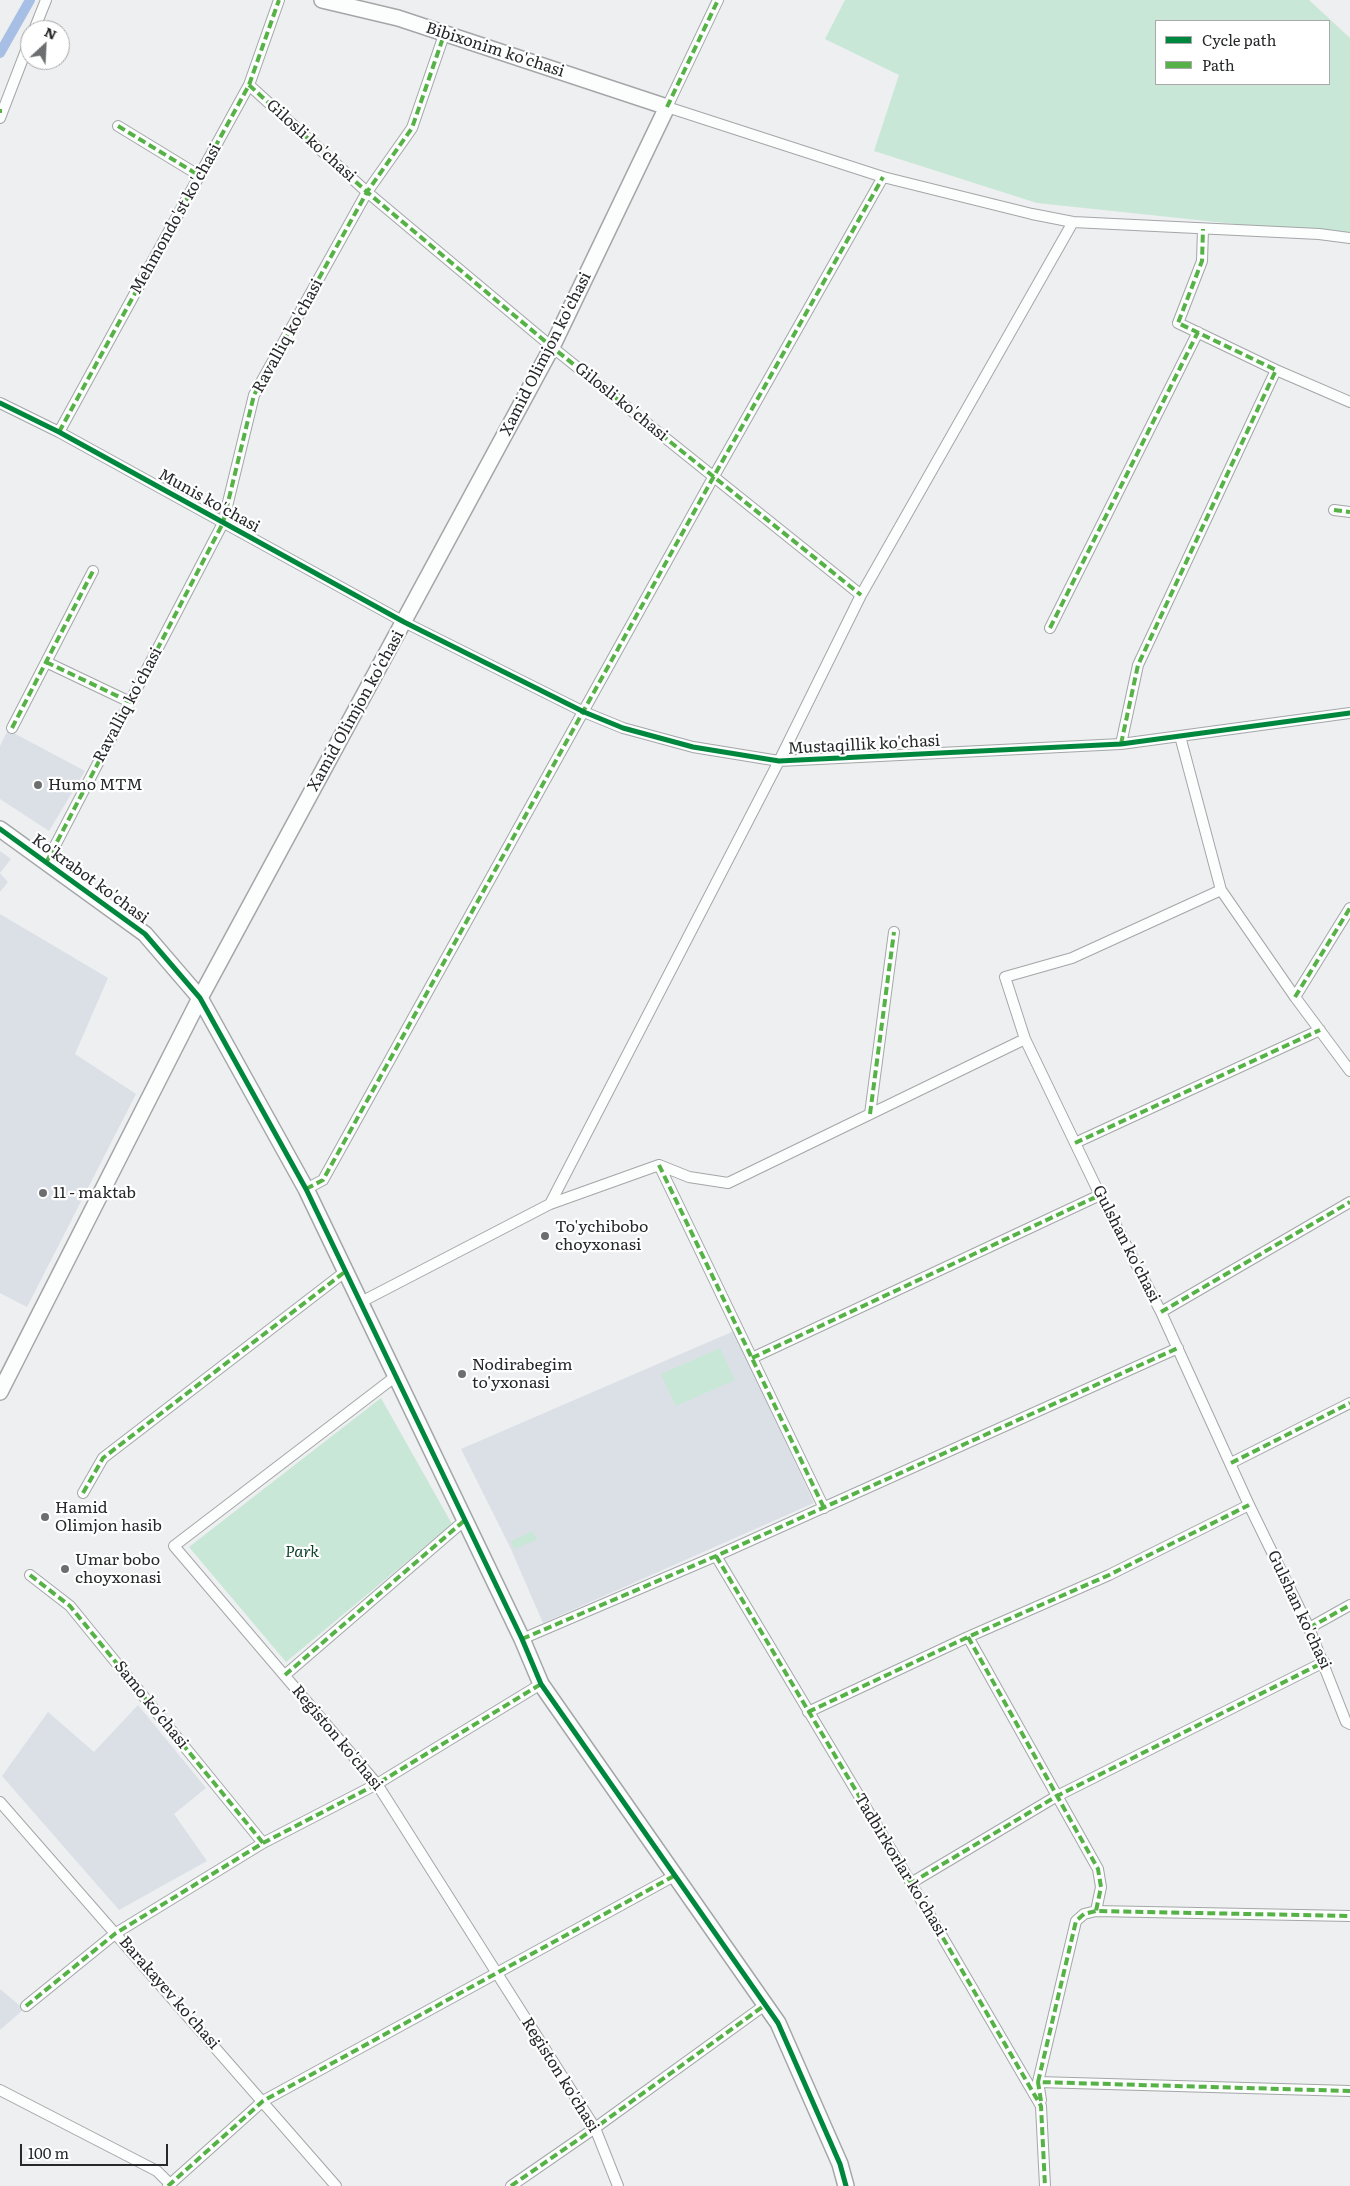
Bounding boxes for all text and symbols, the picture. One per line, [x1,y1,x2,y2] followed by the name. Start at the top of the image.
[423,19,567,81] street label: Bibixonim ko'chasi
[20,20,70,70] north arrow
[1155,20,1330,85] legend
[41,21,60,44] text: N
[1202,28,1276,51] text: Cycle path
[1202,53,1235,76] text: Path
[262,96,360,186] street label: Gilosli ko'chasi
[127,140,225,298] street label: Mehmondo'st ko'chasi
[496,269,596,439] street label: Xamid Olimjon ko'chasi
[249,276,327,396] street label: Ravalliq ko'chasi
[571,359,671,445] street label: Gilosli ko'chasi
[155,465,263,537] street label: Munis ko'chasi
[304,627,408,795] street label: Xamid Olimjon ko'chasi
[90,644,166,766] street label: Ravalliq ko'chasi
[787,731,941,759] street label: Mustaqillik ko'chasi
[48,775,143,795] place label: Humo MTM
[32,779,44,791] marker: Humo MTM
[28,830,152,928] street label: Ko'krabot ko'chasi
[1088,1182,1164,1306] street label: Gulshan ko'chasi
[53,1183,136,1203] place label: 11 - maktab
[37,1187,49,1199] marker: 11 - maktab
[555,1217,648,1255] place label: To'ychibobo choyxonasi
[539,1230,551,1242] marker: To'ychibobo choyxonasi
[472,1355,573,1393] place label: Nodirabegim to'yxonasi
[456,1368,468,1380] marker: Nodirabegim to'yxonasi
[55,1498,162,1536] place label: Hamid Olimjon hasib
[39,1511,51,1523] marker: Hamid Olimjon hasib
[285,1542,319,1562] park label: Park
[1263,1548,1335,1672] street label: Gulshan ko'chasi
[75,1550,161,1588] place label: Umar bobo choyxonasi
[59,1563,71,1575] marker: Umar bobo choyxonasi
[110,1657,192,1753] street label: Samo ko'chasi
[287,1682,387,1794] street label: Registon ko'chasi
[850,1790,950,1940] street label: Tadbirkorlar ko'chasi
[115,1933,223,2053] street label: Barakayev ko'chasi
[517,2014,603,2136] street label: Registon ko'chasi
[22,2134,170,2166] scale bar
[28,2141,69,2164] text: 100 m

